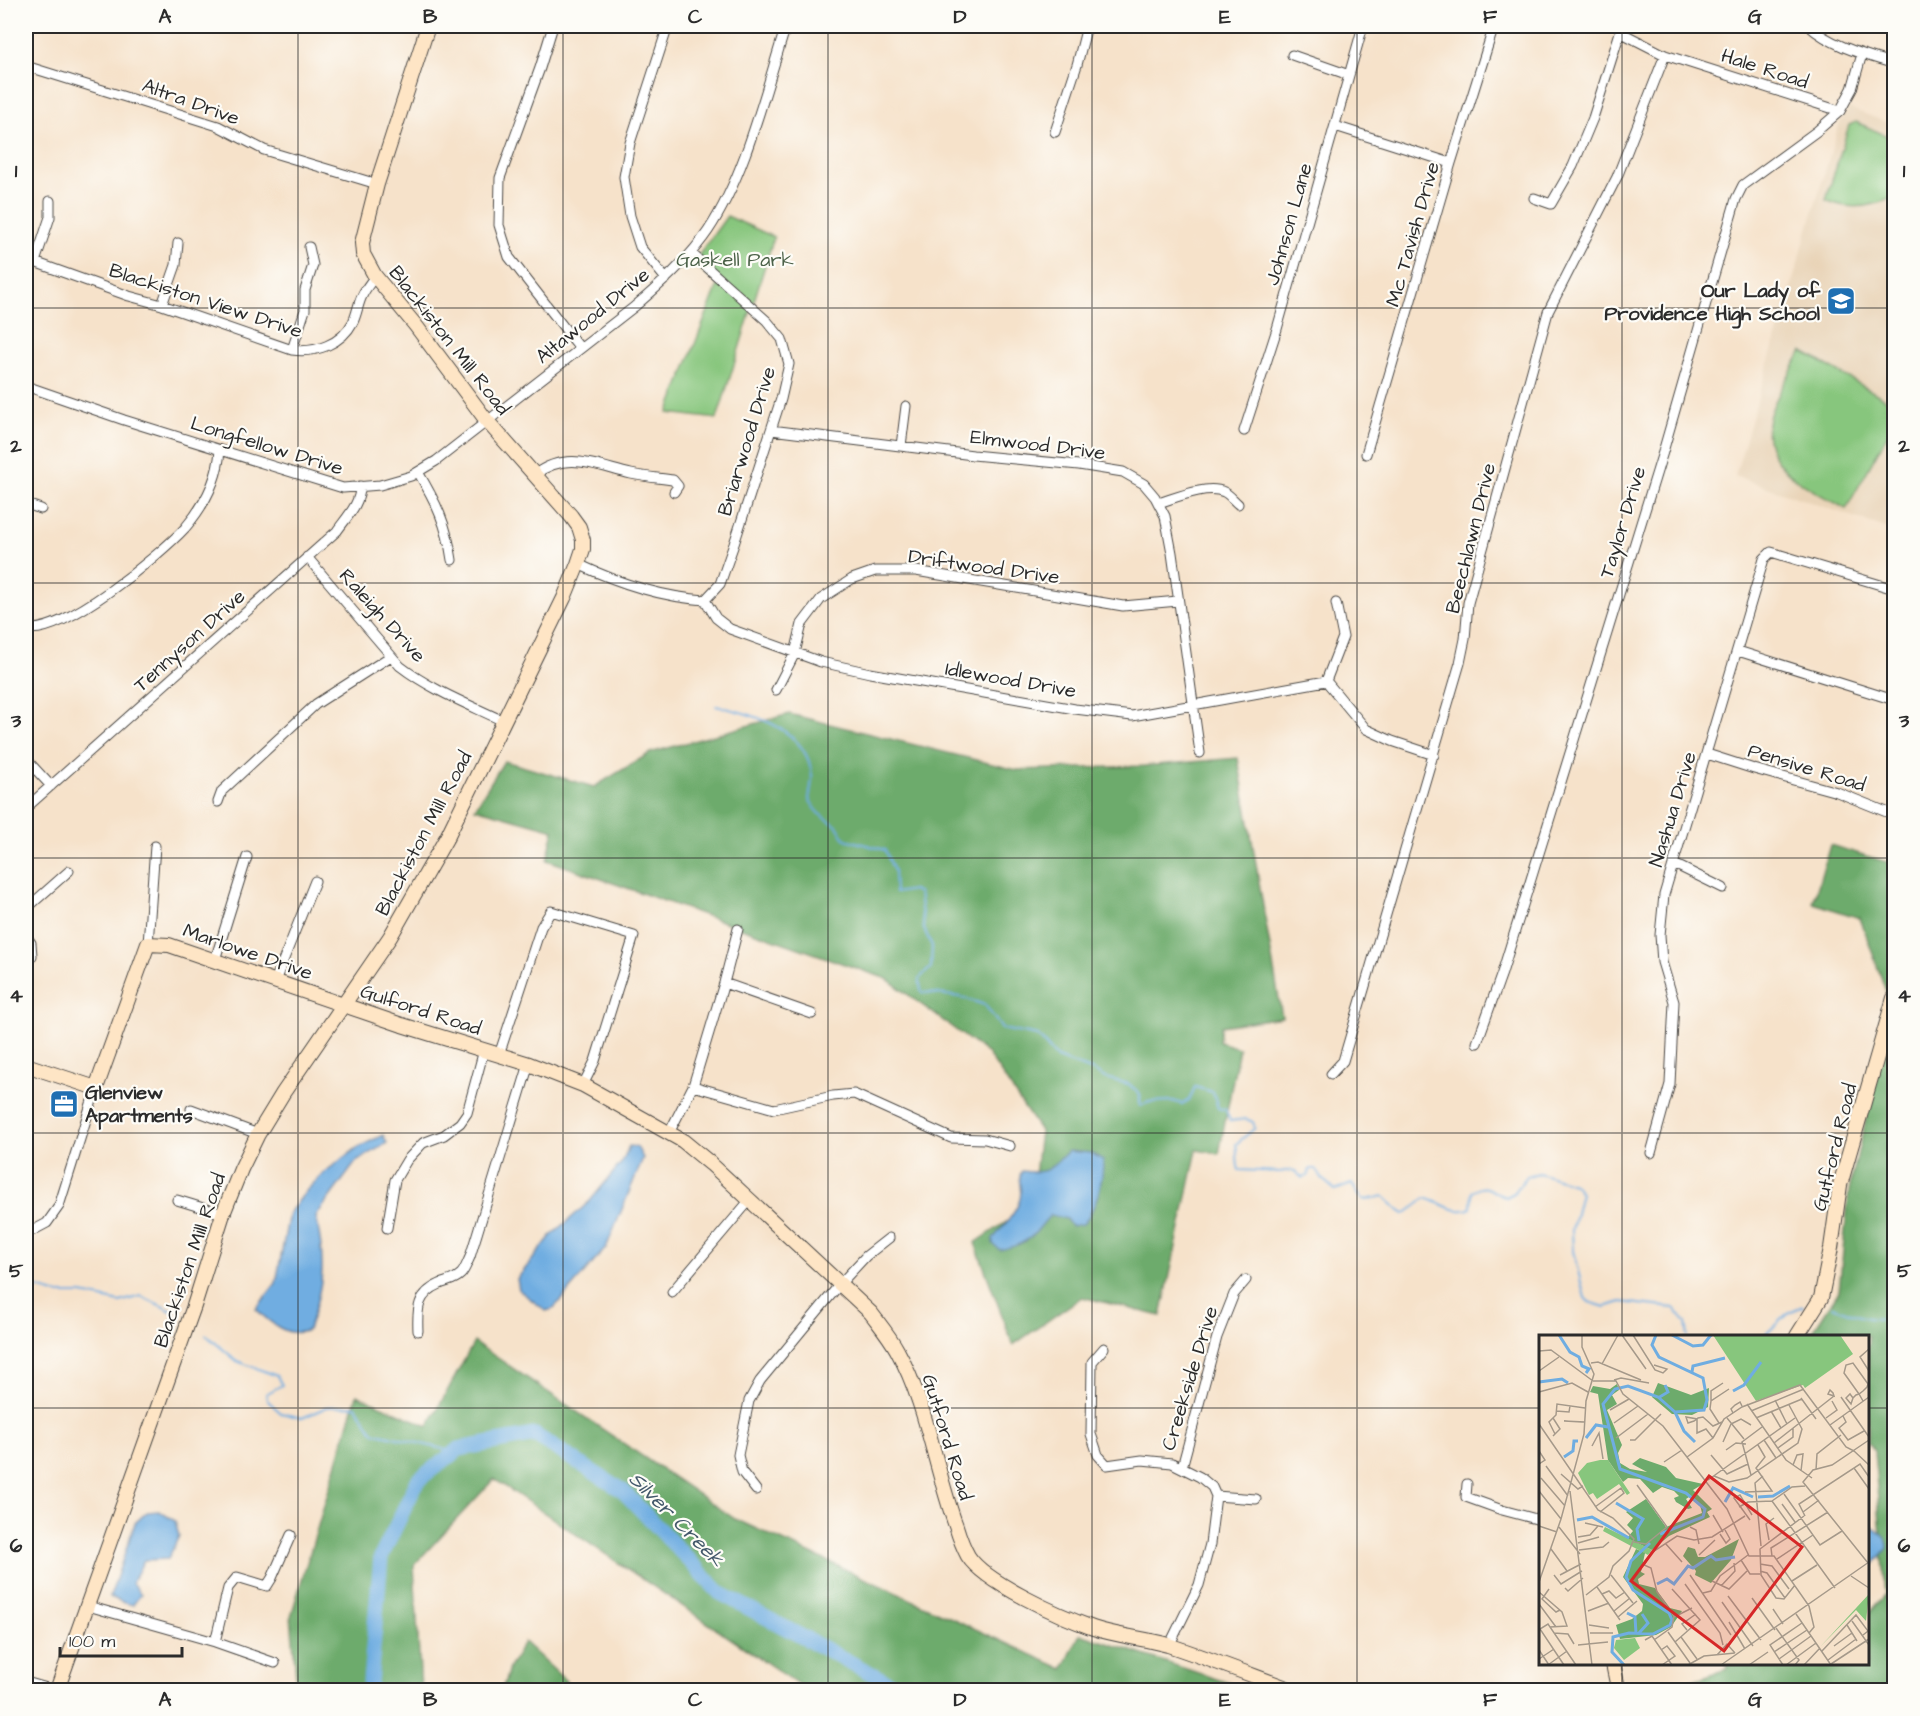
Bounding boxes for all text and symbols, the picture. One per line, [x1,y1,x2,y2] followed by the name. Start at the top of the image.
[159,3,172,31] text: A
[423,3,438,31] text: B
[688,3,703,31] text: C
[954,3,967,31] text: D
[1219,3,1231,31] text: E
[1483,3,1498,31] text: F
[1748,3,1762,31] text: G
[1717,42,1812,96] street label: Hale Road
[138,71,243,133] street label: Altra Drive
[15,157,18,185] text: 1
[1903,157,1906,185] text: 1
[1379,158,1447,310] street label: Mc Tavish Drive
[1258,160,1320,289] street label: Johnson Lane
[676,246,794,274] park label: Gaskell Park
[105,256,306,345] street label: Blackiston View Drive
[382,260,516,421] street label: Blackiston Mill Road
[530,261,656,371] street label: Altawood Drive
[1605,277,1821,329] place label: Our Lady of Providence High School
[1825,285,1857,317] school or university icon: Our Lady of Providence High School
[711,363,783,519] street label: Briarwood Drive
[187,409,347,483] street label: Longfellow Drive
[969,423,1107,467] street label: Elmwood Drive
[9,432,22,460] text: 2
[1897,432,1910,460] text: 2
[1439,460,1503,616] street label: Beechlawn Drive
[1593,463,1654,582] street label: Taylor Drive
[907,543,1061,591] street label: Driftwood Drive
[332,563,432,670] street label: Raleigh Drive
[128,583,253,699] street label: Tennyson Drive
[943,655,1079,705] street label: Idlewood Drive
[10,707,22,735] text: 3
[1898,707,1910,735] text: 3
[1744,737,1869,799] street label: Pensive Road
[369,746,479,921] street label: Blackiston Mill Road
[1642,748,1704,870] street label: Nashua Drive
[179,917,316,987] street label: Marlowe Drive
[357,977,485,1043] street label: Gulford Road
[9,982,23,1010] text: 4
[1897,982,1911,1010] text: 4
[85,1079,193,1130] place label: Glenview Apartments
[1806,1081,1864,1214] street label: Gutford Road
[48,1088,80,1120] office icon: Glenview Apartments
[147,1169,233,1351] street label: Blackiston Mill Road
[9,1257,24,1285] text: 5
[1897,1257,1912,1285] text: 5
[1155,1303,1225,1454] street label: Creekside Drive
[1539,1335,1869,1665] inset map
[915,1371,980,1504] street label: Gutford Road
[622,1465,732,1574] water label: Silver Creek
[10,1532,23,1560] text: 6
[1898,1532,1911,1560] text: 6
[60,1620,182,1658] scale bar
[69,1629,115,1654] text: 100 m
[159,1686,172,1714] text: A
[423,1686,438,1714] text: B
[688,1686,703,1714] text: C
[954,1686,967,1714] text: D
[1219,1686,1231,1714] text: E
[1483,1686,1498,1714] text: F
[1748,1686,1762,1714] text: G

